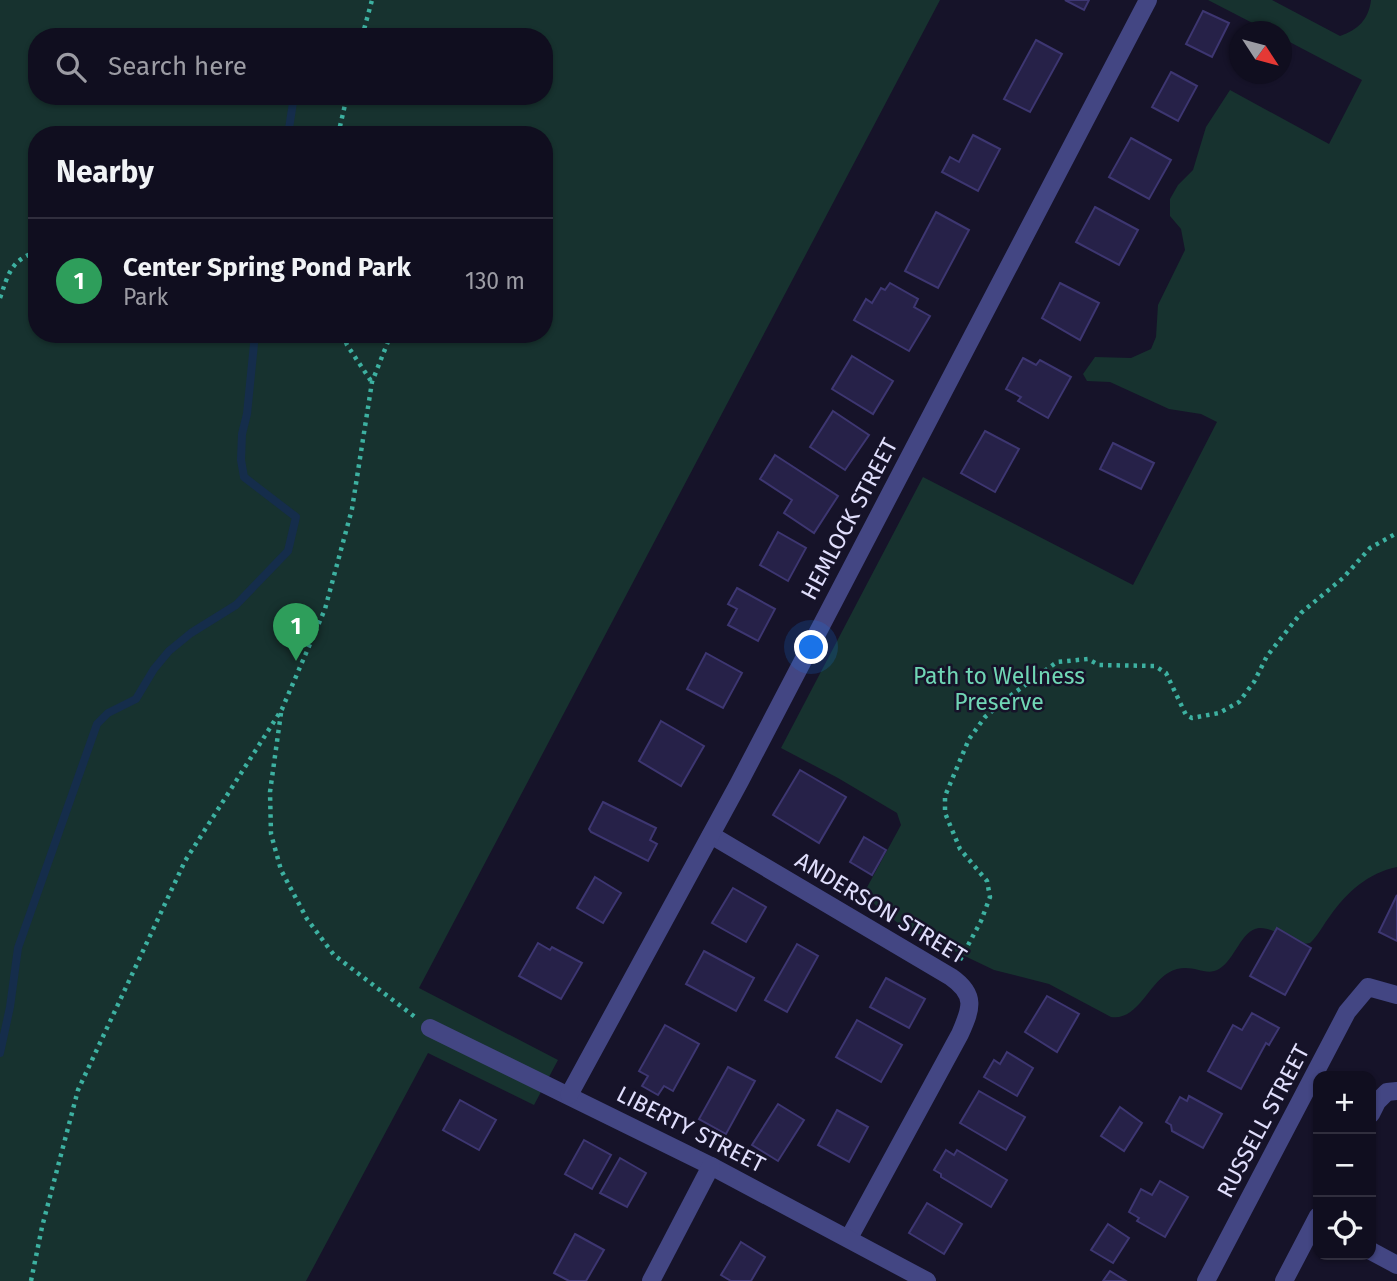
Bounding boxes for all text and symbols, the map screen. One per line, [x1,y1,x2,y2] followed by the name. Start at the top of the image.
[1229,21,1292,84] north arrow
[28,28,553,105] search box
[52,48,90,86] icon: search
[108,51,247,82] text: Search here
[56,154,154,190] text: Nearby
[123,252,411,283] text: Center Spring Pond Park
[74,267,84,295] text: 1
[465,267,525,295] text: 130 m
[123,283,168,311] text: Park
[795,433,903,605] street label: HEMLOCK STREET
[273,603,319,661] pin: 1
[794,630,828,664] your location
[913,662,1085,716] park label: Path to Wellness Preserve
[790,846,972,970] street label: ANDERSON STREET
[1211,1040,1315,1202] street label: RUSSELL STREET
[1313,1071,1376,1260] map controls
[1313,1071,1376,1134] button: +
[612,1080,770,1179] street label: LIBERTY STREET
[1313,1134,1376,1197] button: −
[1313,1197,1376,1260] button: locate

